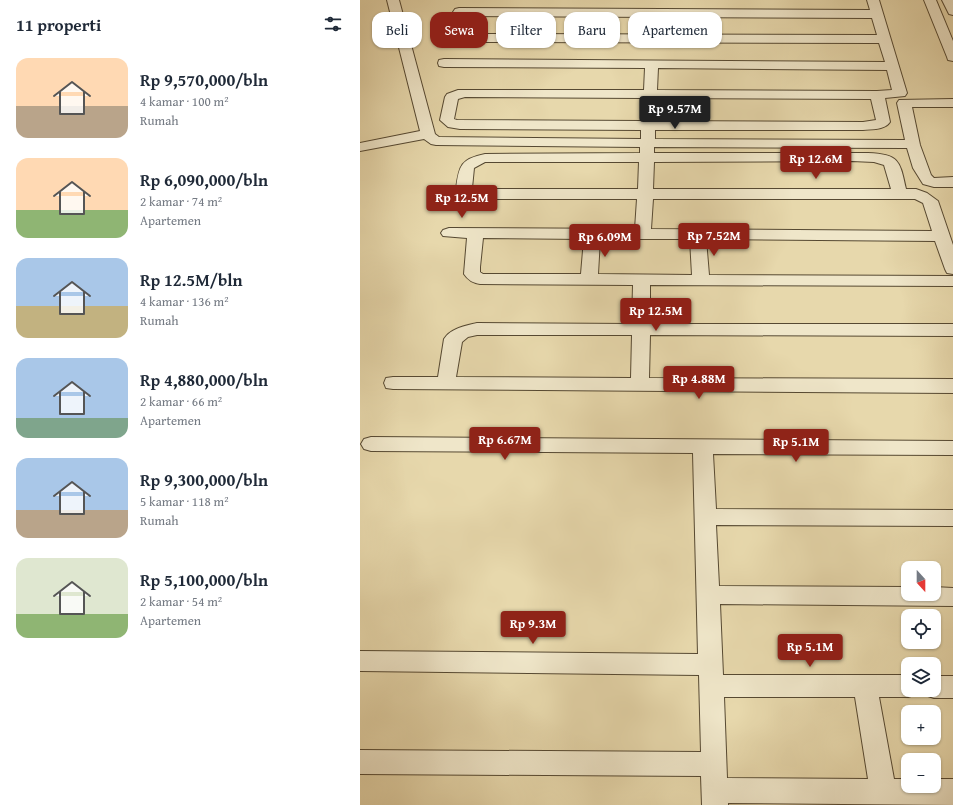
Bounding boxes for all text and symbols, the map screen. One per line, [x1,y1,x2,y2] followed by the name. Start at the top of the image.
[16,12,101,37] text: 11 properti
[372,12,422,48] chip: Beli
[430,12,488,48] chip: Sewa
[496,12,556,48] chip: Filter
[564,12,620,48] chip: Baru
[628,12,722,48] chip: Apartemen
[322,13,344,35] icon: filters
[140,67,268,92] text: Rp 9,570,000/bln
[48,74,96,122] icon: home
[140,92,229,111] text: 4 kamar · 100 m²
[634,96,716,130] pin: Rp 9.57M
[648,99,702,118] text: Rp 9.57M
[140,111,179,130] text: Rumah
[775,146,857,180] pin: Rp 12.6M
[789,149,843,168] text: Rp 12.6M
[140,167,268,192] text: Rp 6,090,000/bln
[48,174,96,222] icon: home
[421,185,503,219] pin: Rp 12.5M
[435,188,489,207] text: Rp 12.5M
[140,192,222,211] text: 2 kamar · 74 m²
[140,211,201,230] text: Apartemen
[673,223,755,257] pin: Rp 7.52M
[564,224,646,258] pin: Rp 6.09M
[687,226,741,245] text: Rp 7.52M
[578,227,632,246] text: Rp 6.09M
[140,267,243,292] text: Rp 12.5M/bln
[48,274,96,322] icon: home
[140,292,229,311] text: 4 kamar · 136 m²
[615,298,697,332] pin: Rp 12.5M
[629,301,683,320] text: Rp 12.5M
[140,311,179,330] text: Rumah
[658,366,740,400] pin: Rp 4.88M
[140,367,268,392] text: Rp 4,880,000/bln
[672,369,726,388] text: Rp 4.88M
[48,374,96,422] icon: home
[140,392,222,411] text: 2 kamar · 66 m²
[140,411,201,430] text: Apartemen
[464,427,546,461] pin: Rp 6.67M
[759,429,833,463] pin: Rp 5.1M
[478,430,532,449] text: Rp 6.67M
[773,432,819,451] text: Rp 5.1M
[140,467,268,492] text: Rp 9,300,000/bln
[48,474,96,522] icon: home
[140,492,229,511] text: 5 kamar · 118 m²
[140,511,179,530] text: Rumah
[901,561,941,601] north arrow
[901,561,941,793] map controls
[140,567,268,592] text: Rp 5,100,000/bln
[48,574,96,622] icon: home
[140,592,222,611] text: 2 kamar · 54 m²
[901,609,941,649] button: locate
[140,611,201,630] text: Apartemen
[496,611,570,645] pin: Rp 9.3M
[510,614,556,633] text: Rp 9.3M
[773,634,847,668] pin: Rp 5.1M
[787,637,833,656] text: Rp 5.1M
[901,657,941,697] button: layers
[901,705,941,745] button: +
[901,753,941,793] button: −

